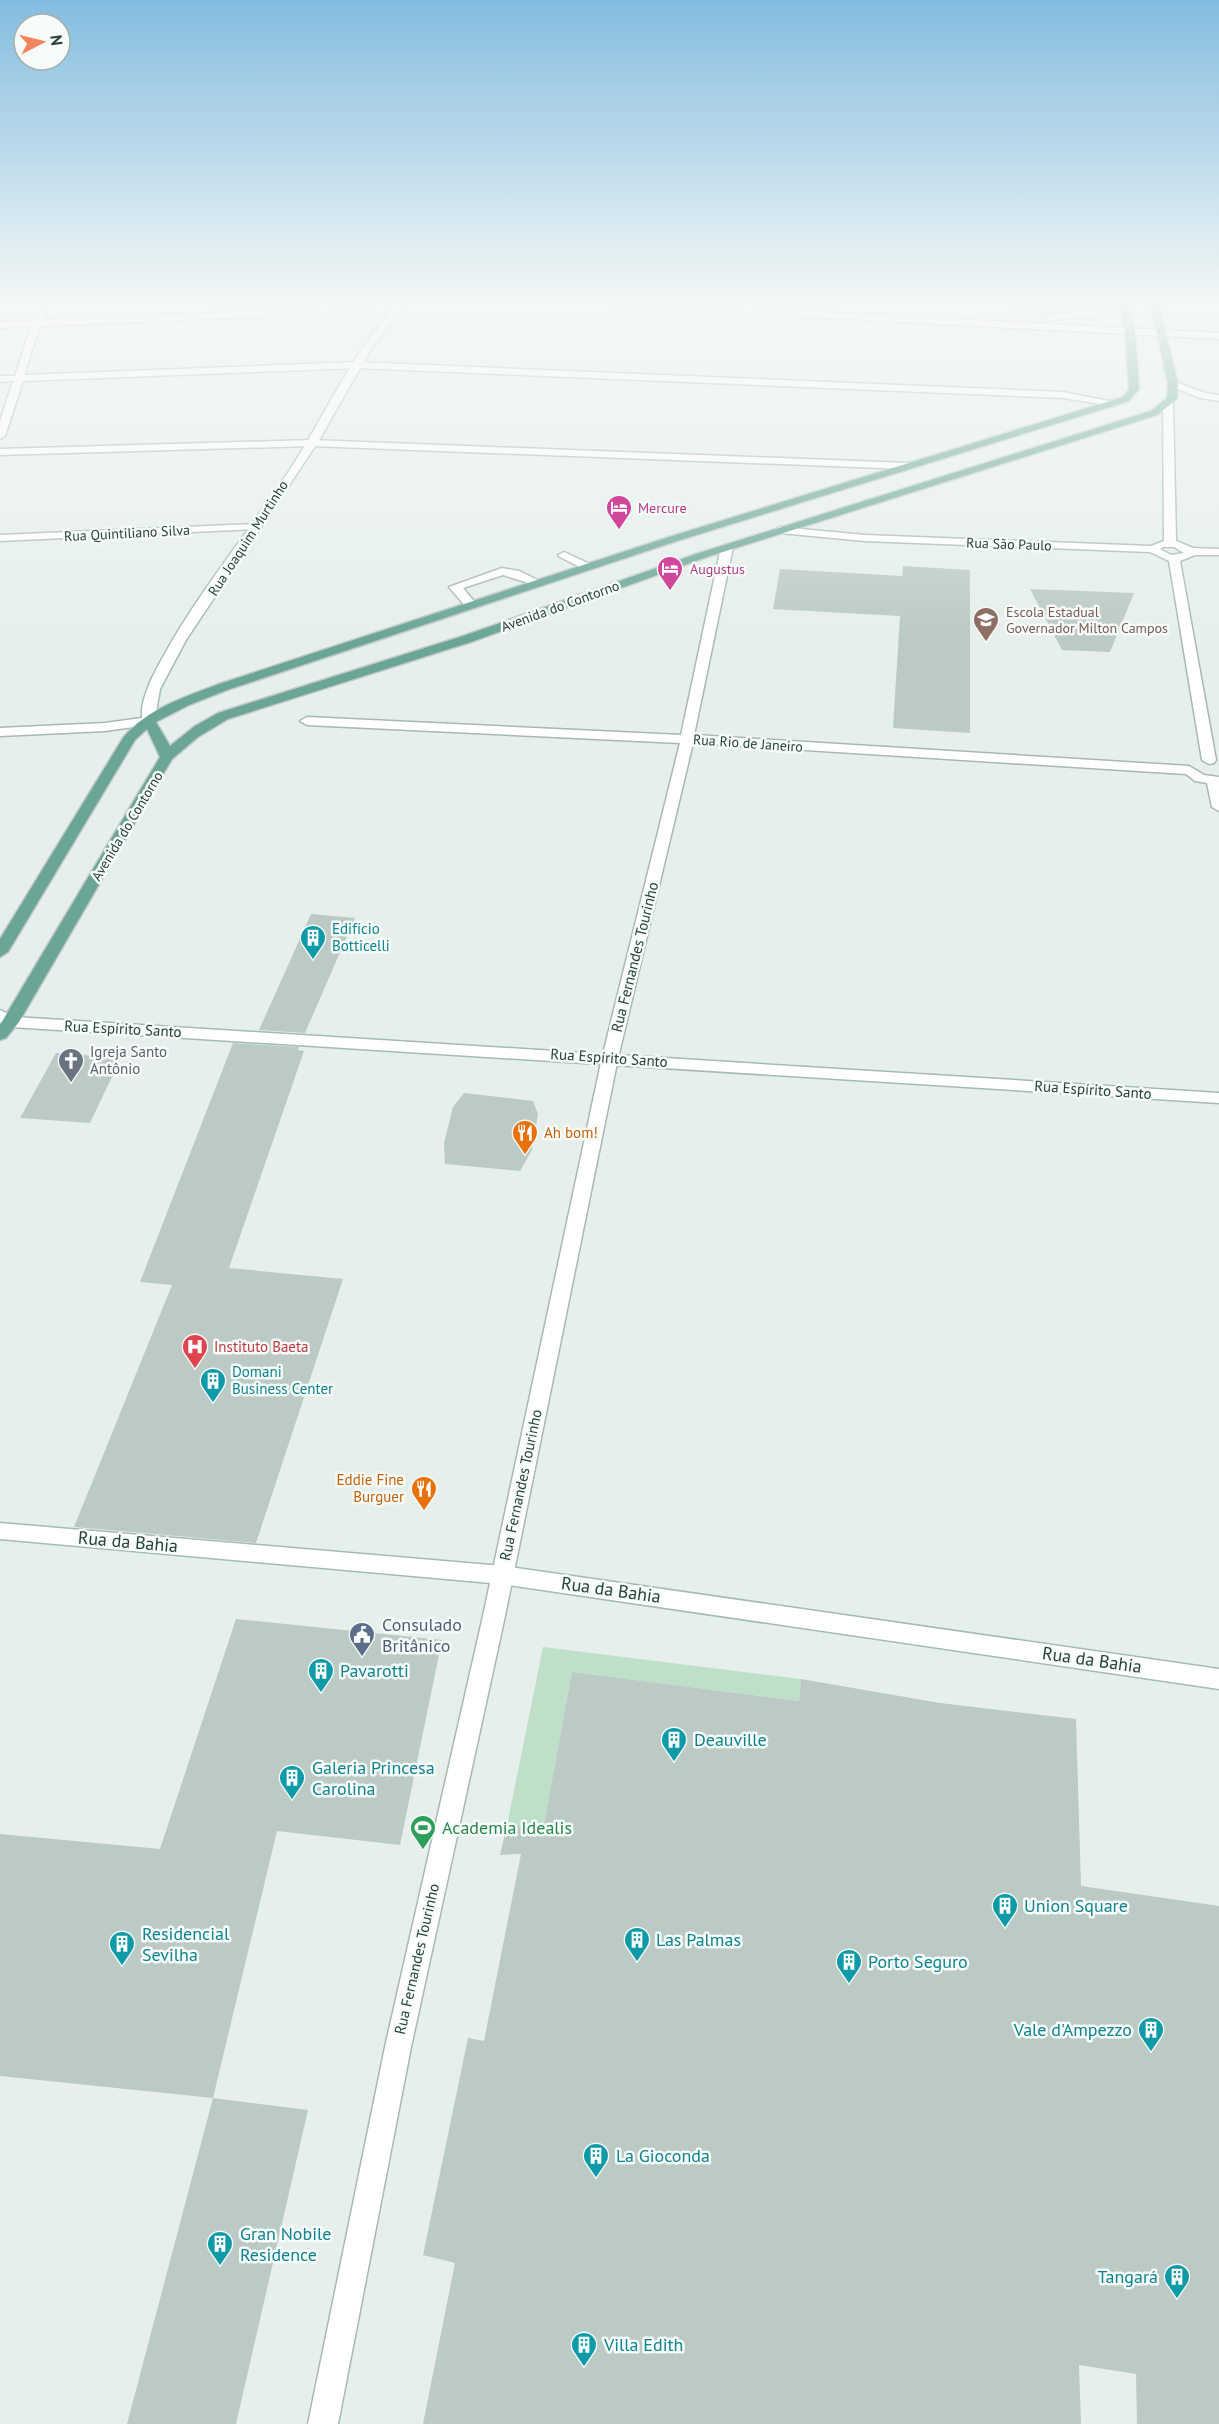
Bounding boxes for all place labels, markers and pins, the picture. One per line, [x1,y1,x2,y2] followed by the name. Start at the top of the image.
[604,493,634,531] hotel icon: Mercure
[638,499,687,517] place label: Mercure
[655,554,685,592] hotel icon: Augustus
[690,560,745,578] place label: Augustus
[1006,603,1168,637] place label: Escola Estadual Governador Milton Campos
[971,605,1001,643] school or university icon: Escola Estadual Governador Milton Campos
[332,919,390,955] place label: Edifício Botticelli
[298,923,328,961] building icon: Edifício Botticelli
[90,1042,167,1078] place label: Igreja Santo Antônio
[56,1046,86,1084] church icon: Igreja Santo Antônio
[510,1118,540,1156] restaurant icon: Ah bom!
[544,1123,598,1142] place label: Ah bom!
[180,1332,210,1370] hospital icon: Instituto Baeta
[214,1337,308,1356] place label: Instituto Baeta
[232,1362,333,1398] place label: Domani Business Center
[198,1366,228,1404] building icon: Domani Business Center
[337,1470,404,1506] place label: Eddie Fine Burguer
[409,1474,439,1512] restaurant icon: Eddie Fine Burguer
[382,1613,462,1657] place label: Consulado Britânico
[347,1620,377,1658] public building icon: Consulado Britânico
[306,1656,336,1694] building icon: Pavarotti
[340,1659,409,1682] place label: Pavarotti
[659,1725,689,1763] building icon: Deauville
[694,1728,767,1751] place label: Deauville
[312,1756,435,1800] place label: Galeria Princesa Carolina
[277,1763,307,1801] building icon: Galeria Princesa Carolina
[408,1813,438,1851] sports icon: Academia Idealis
[442,1816,572,1839] place label: Academia Idealis
[990,1891,1020,1929] building icon: Union Square
[1024,1894,1128,1917] place label: Union Square
[142,1922,230,1966] place label: Residencial Sevilha
[622,1925,652,1963] building icon: Las Palmas
[656,1928,741,1951] place label: Las Palmas
[107,1929,137,1967] building icon: Residencial Sevilha
[834,1947,864,1985] building icon: Porto Seguro
[868,1950,968,1973] place label: Porto Seguro
[1136,2015,1166,2053] building icon: Vale d'Ampezzo
[1013,2018,1132,2041] place label: Vale d'Ampezzo
[581,2141,611,2179] building icon: La Gioconda
[616,2144,710,2167] place label: La Gioconda
[240,2222,331,2266] place label: Gran Nobile Residence
[205,2229,235,2267] building icon: Gran Nobile Residence
[1162,2262,1192,2300] building icon: Tangará
[1097,2265,1158,2288] place label: Tangará
[569,2330,599,2368] building icon: Villa Edith
[603,2333,683,2356] place label: Villa Edith

